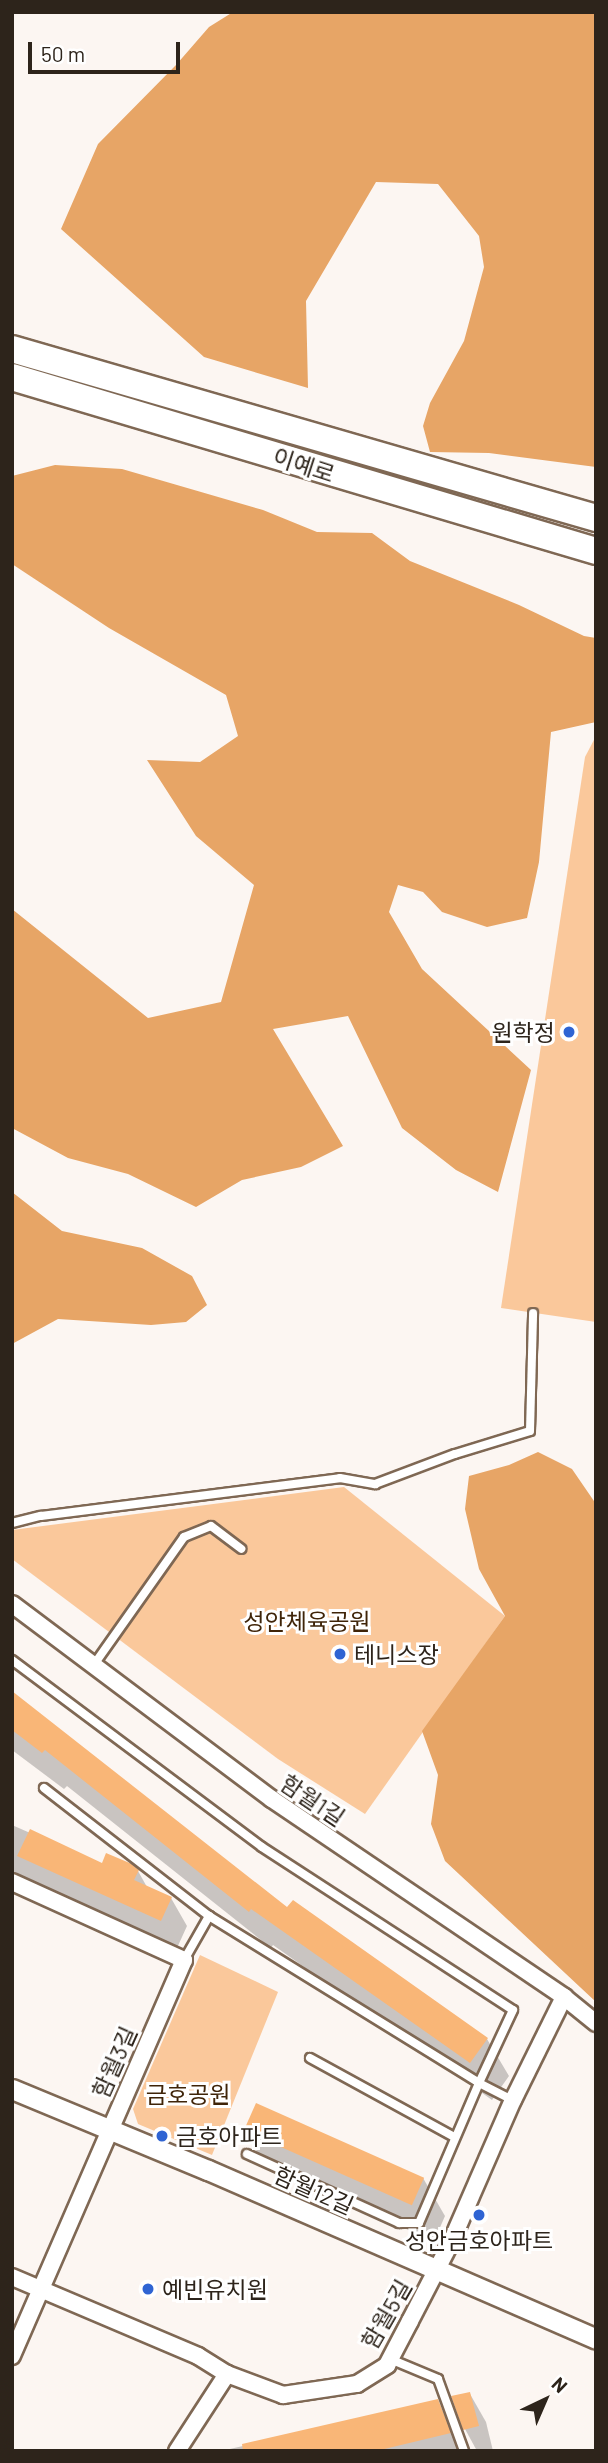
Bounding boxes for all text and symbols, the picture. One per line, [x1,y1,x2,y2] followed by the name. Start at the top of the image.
[32,28,184,72] scale bar
[41,41,85,66] text: 50 m
[270,442,338,488] street label: 이예로
[492,1018,555,1046] place label: 원학정
[561,1024,577,1040] marker: 원학정
[244,1607,370,1635] park label: 성안체육공원
[354,1640,439,1668] place label: 테니스장
[332,1646,348,1662] marker: 테니스장
[276,1769,350,1831] street label: 함월1길
[86,2022,142,2102] street label: 함월3길
[146,2080,230,2108] park label: 금호공원
[176,2122,282,2150] place label: 금호아파트
[154,2128,170,2144] marker: 금호아파트
[270,2160,358,2220] street label: 함월12길
[471,2207,487,2223] marker: 성안금호아파트
[405,2226,553,2254] place label: 성안금호아파트
[355,2274,417,2354] street label: 함월5길
[162,2275,268,2303] place label: 예빈유치원
[140,2281,156,2297] marker: 예빈유치원
[510,2365,580,2435] north arrow
[547,2372,572,2397] text: N

